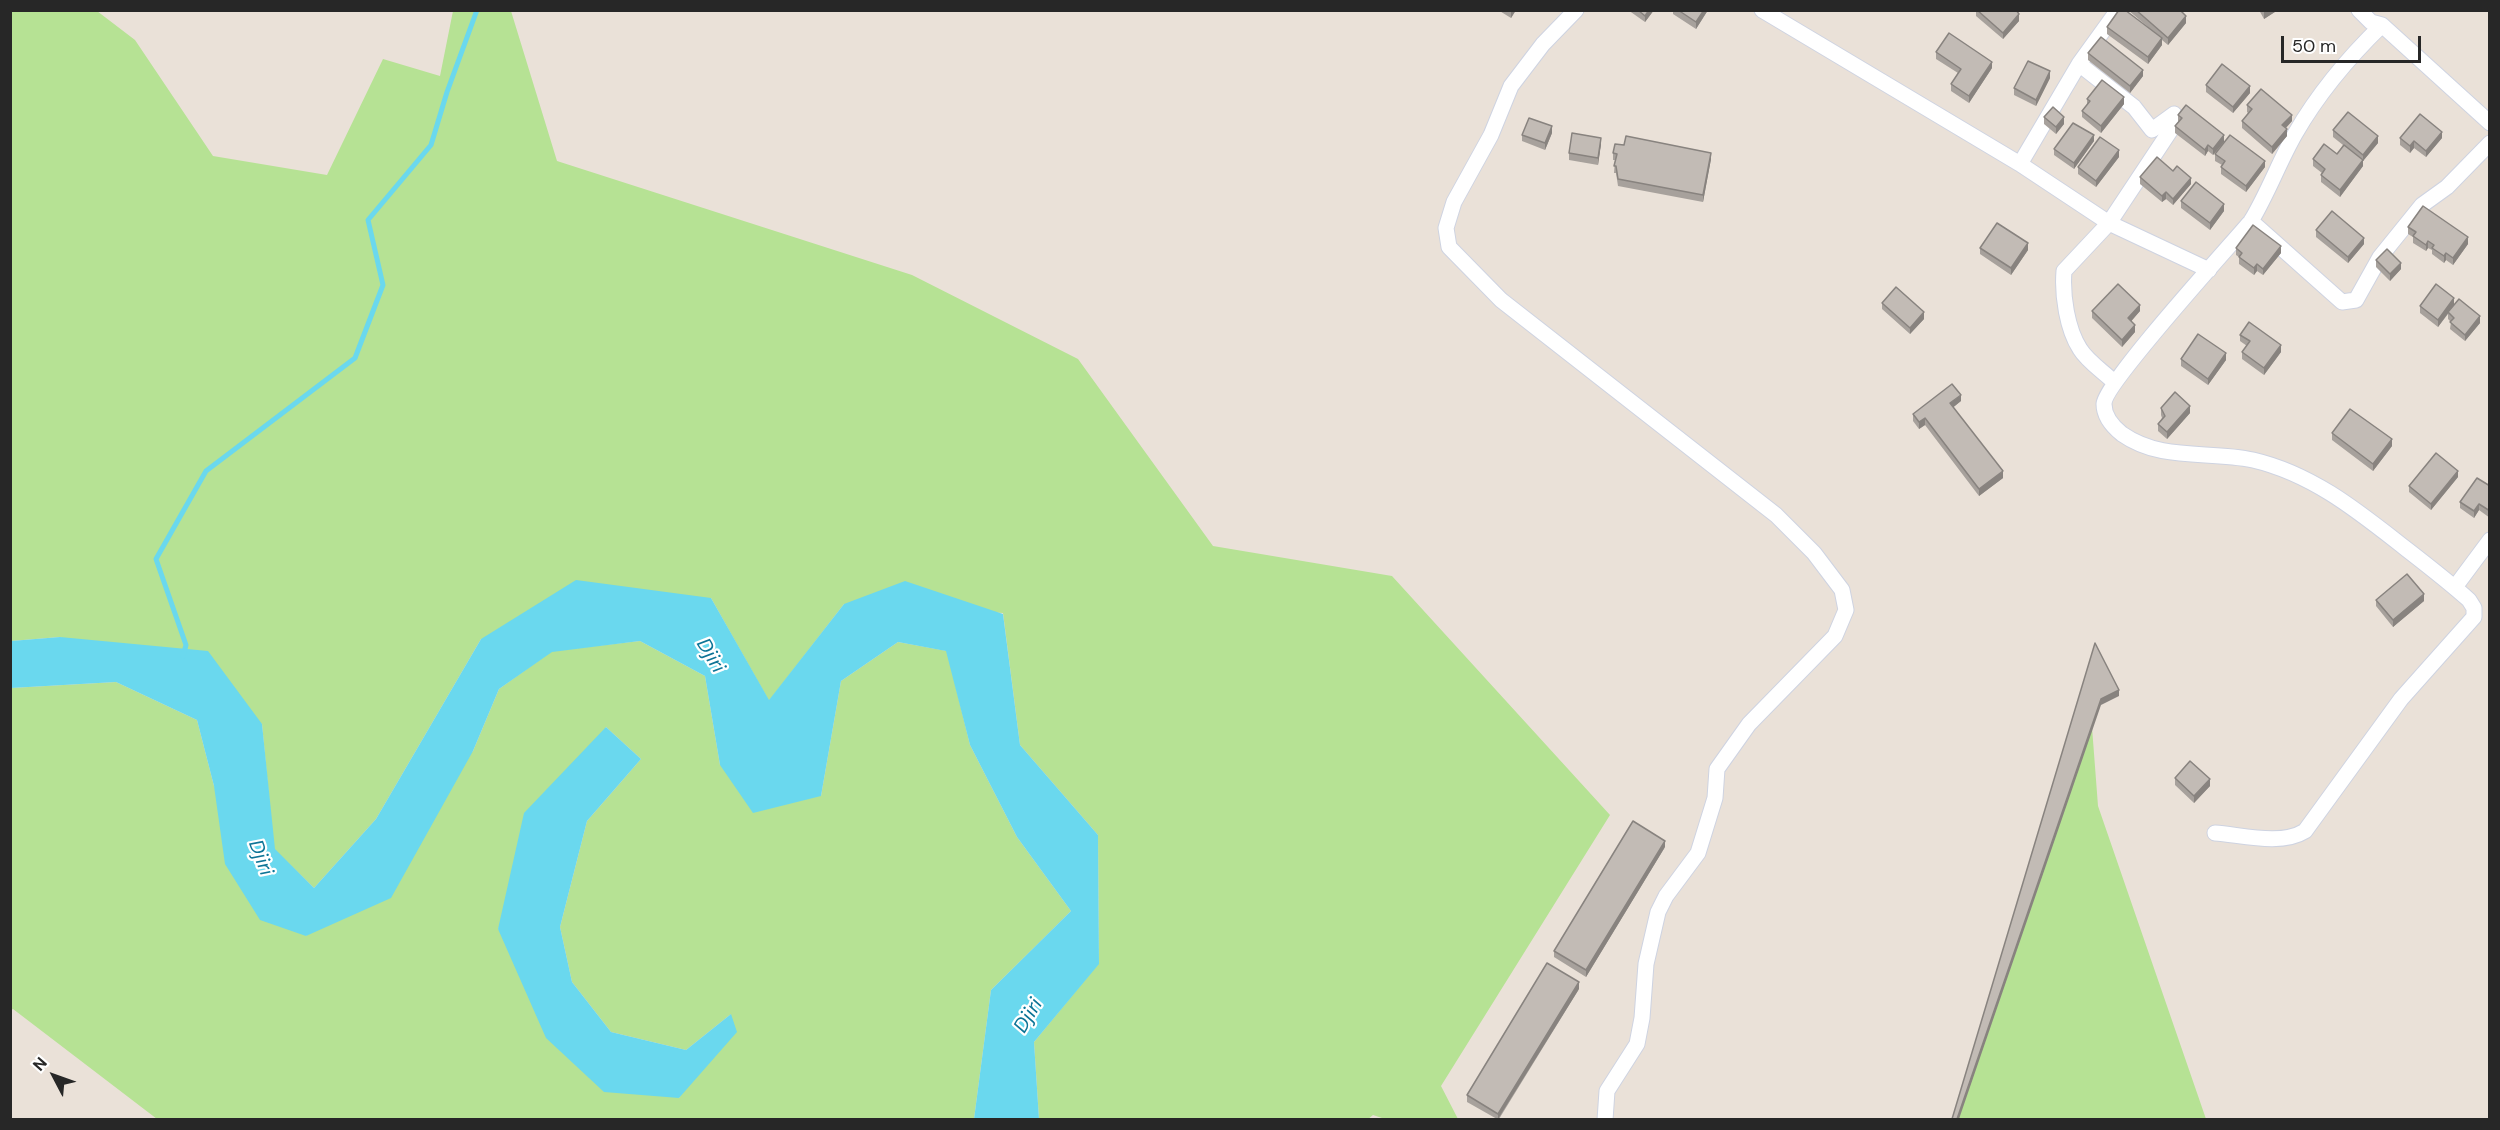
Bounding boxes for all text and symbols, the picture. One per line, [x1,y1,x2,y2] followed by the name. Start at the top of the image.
[2284,24,2424,62] scale bar
[2292,34,2336,58] text: 50 m
[690,634,730,678] water label: Djiri
[242,837,278,879] water label: Djiri
[1009,994,1049,1038] water label: Djiri
[24,1046,84,1106] north arrow
[28,1053,52,1075] text: N

